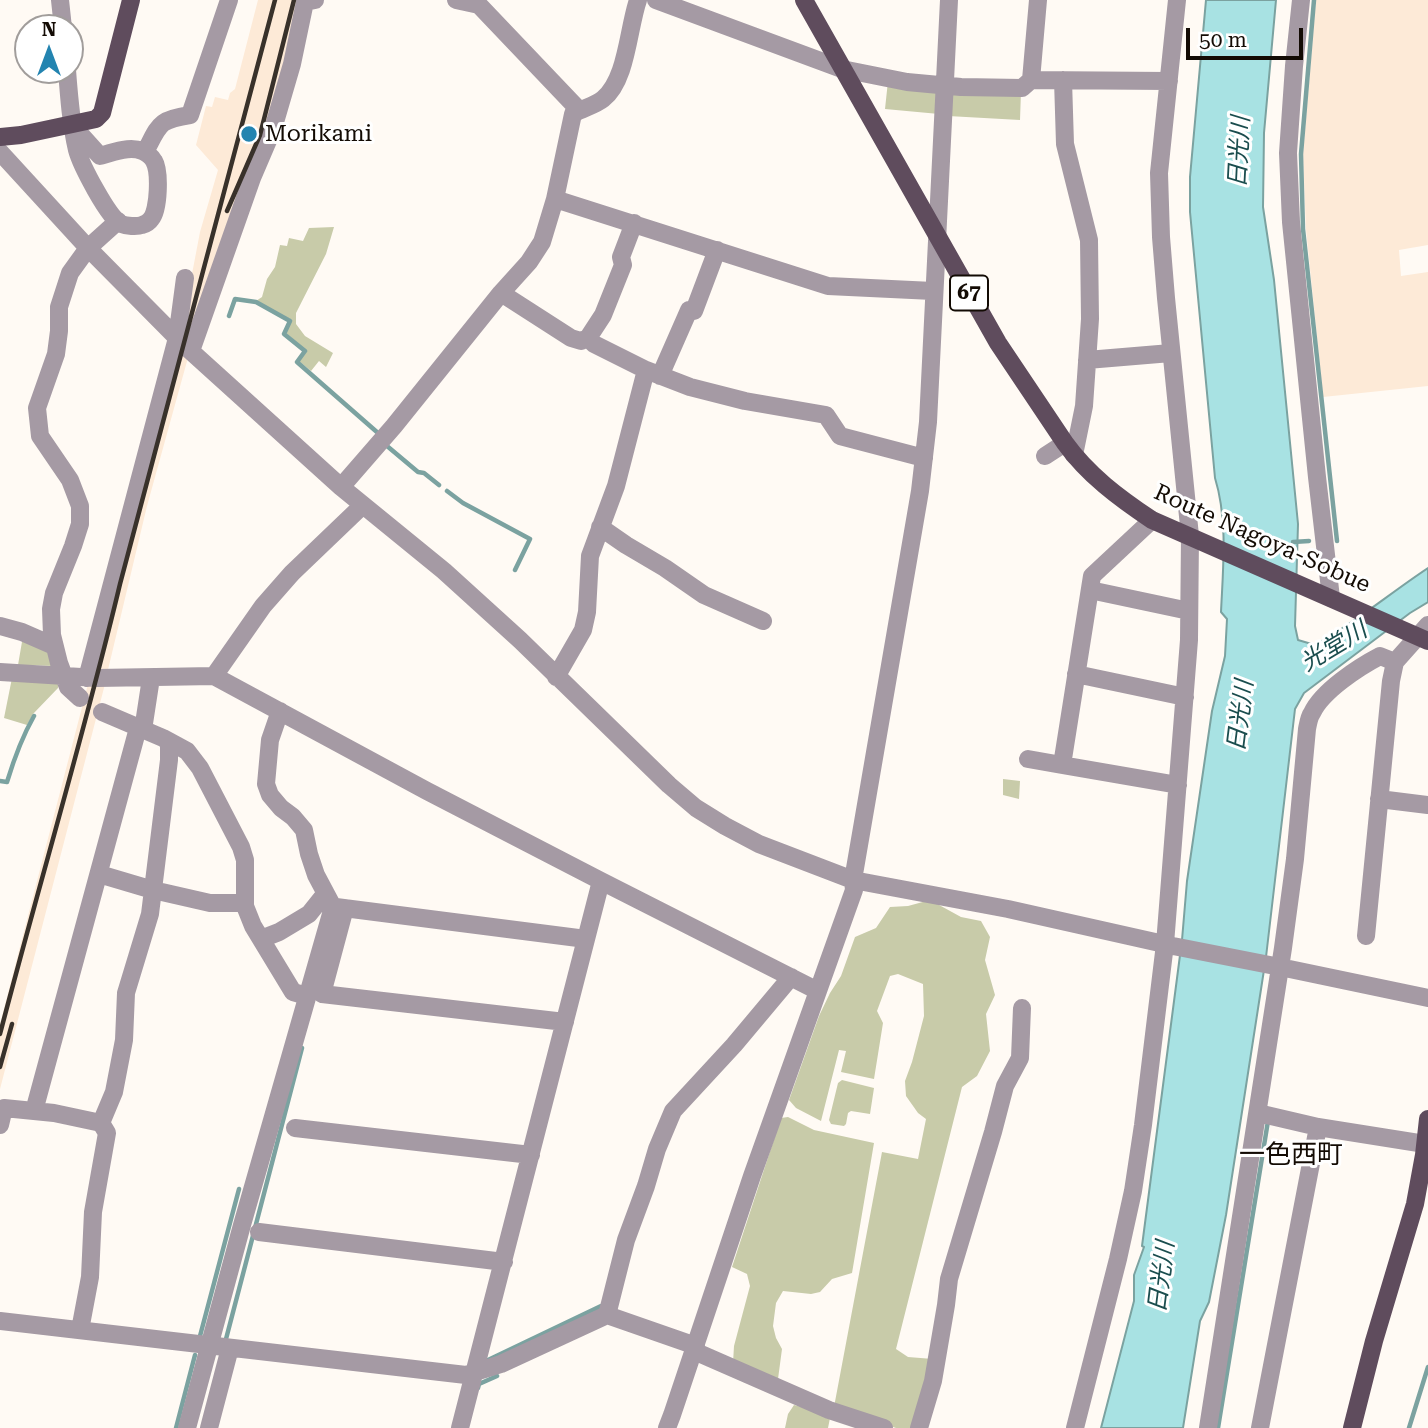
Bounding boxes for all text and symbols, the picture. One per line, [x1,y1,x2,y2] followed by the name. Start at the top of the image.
[14,14,84,84] north arrow
[1190,14,1307,58] scale bar
[42,18,56,41] text: N
[1199,28,1247,52] text: 50 m
[1224,115,1256,189] water label: 日光川
[265,120,372,148] place label: Morikami
[239,124,259,144] marker: Morikami
[950,276,988,310] road number: 67
[1150,479,1374,599] street label: Route Nagoya-Sobue
[1296,616,1372,678] water label: 光堂川
[1222,679,1260,753] water label: 日光川
[1239,1139,1343,1171] district label: 一色西町
[1143,1240,1181,1314] water label: 日光川

